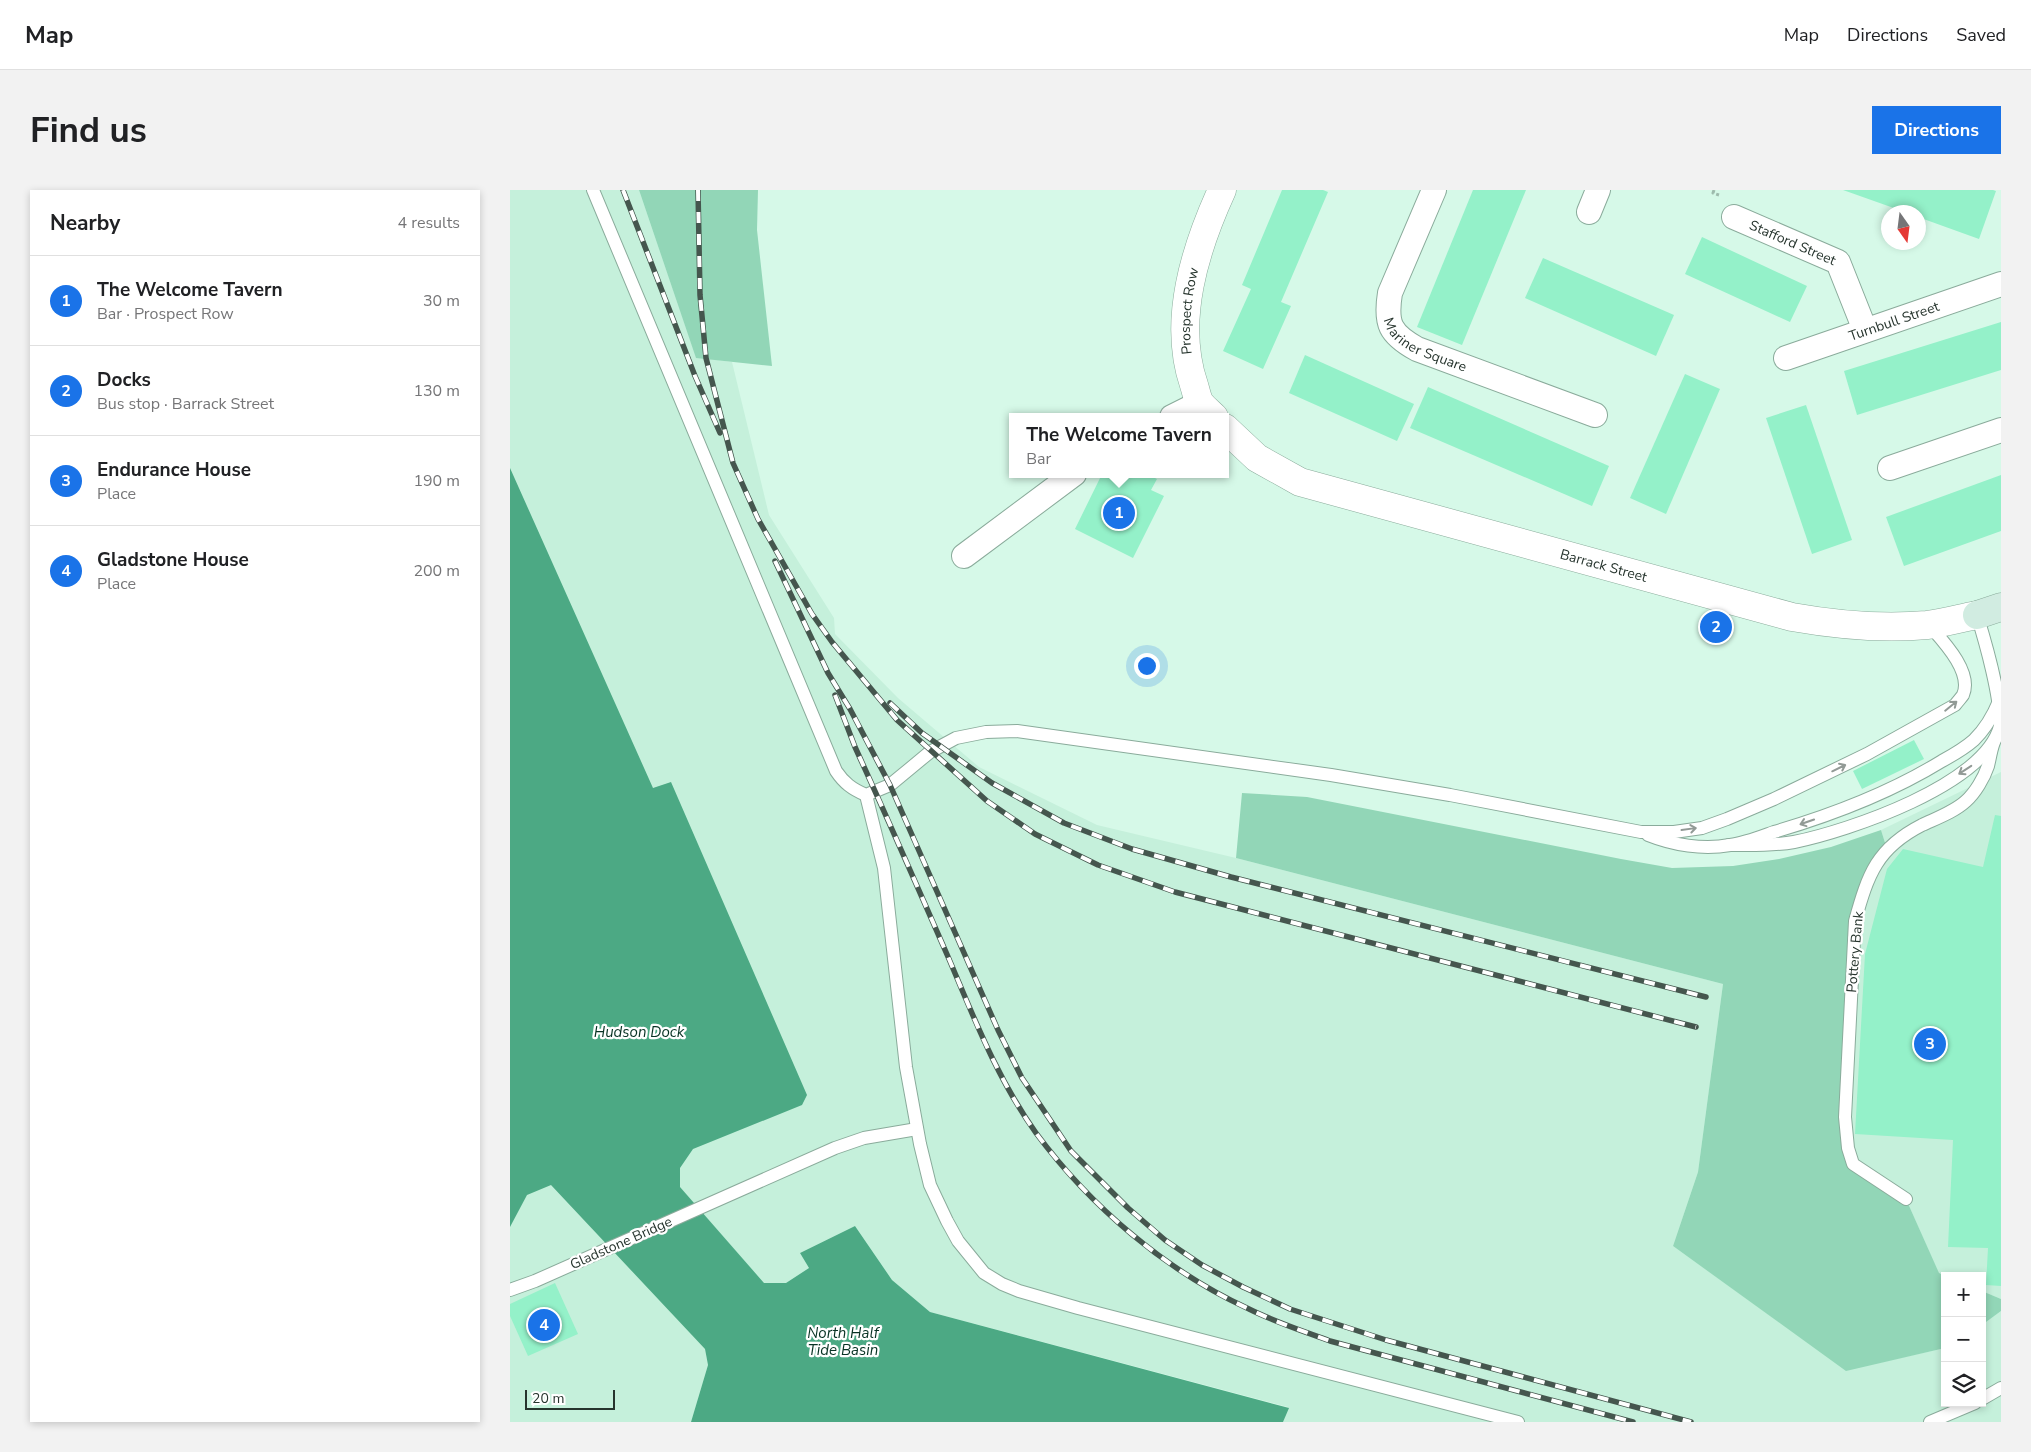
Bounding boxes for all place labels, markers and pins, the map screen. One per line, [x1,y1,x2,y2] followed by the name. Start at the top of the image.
[1103,494,1135,532] pin: 1
[1700,608,1732,646] pin: 2
[1914,1025,1946,1063] pin: 3
[528,1306,560,1344] pin: 4

